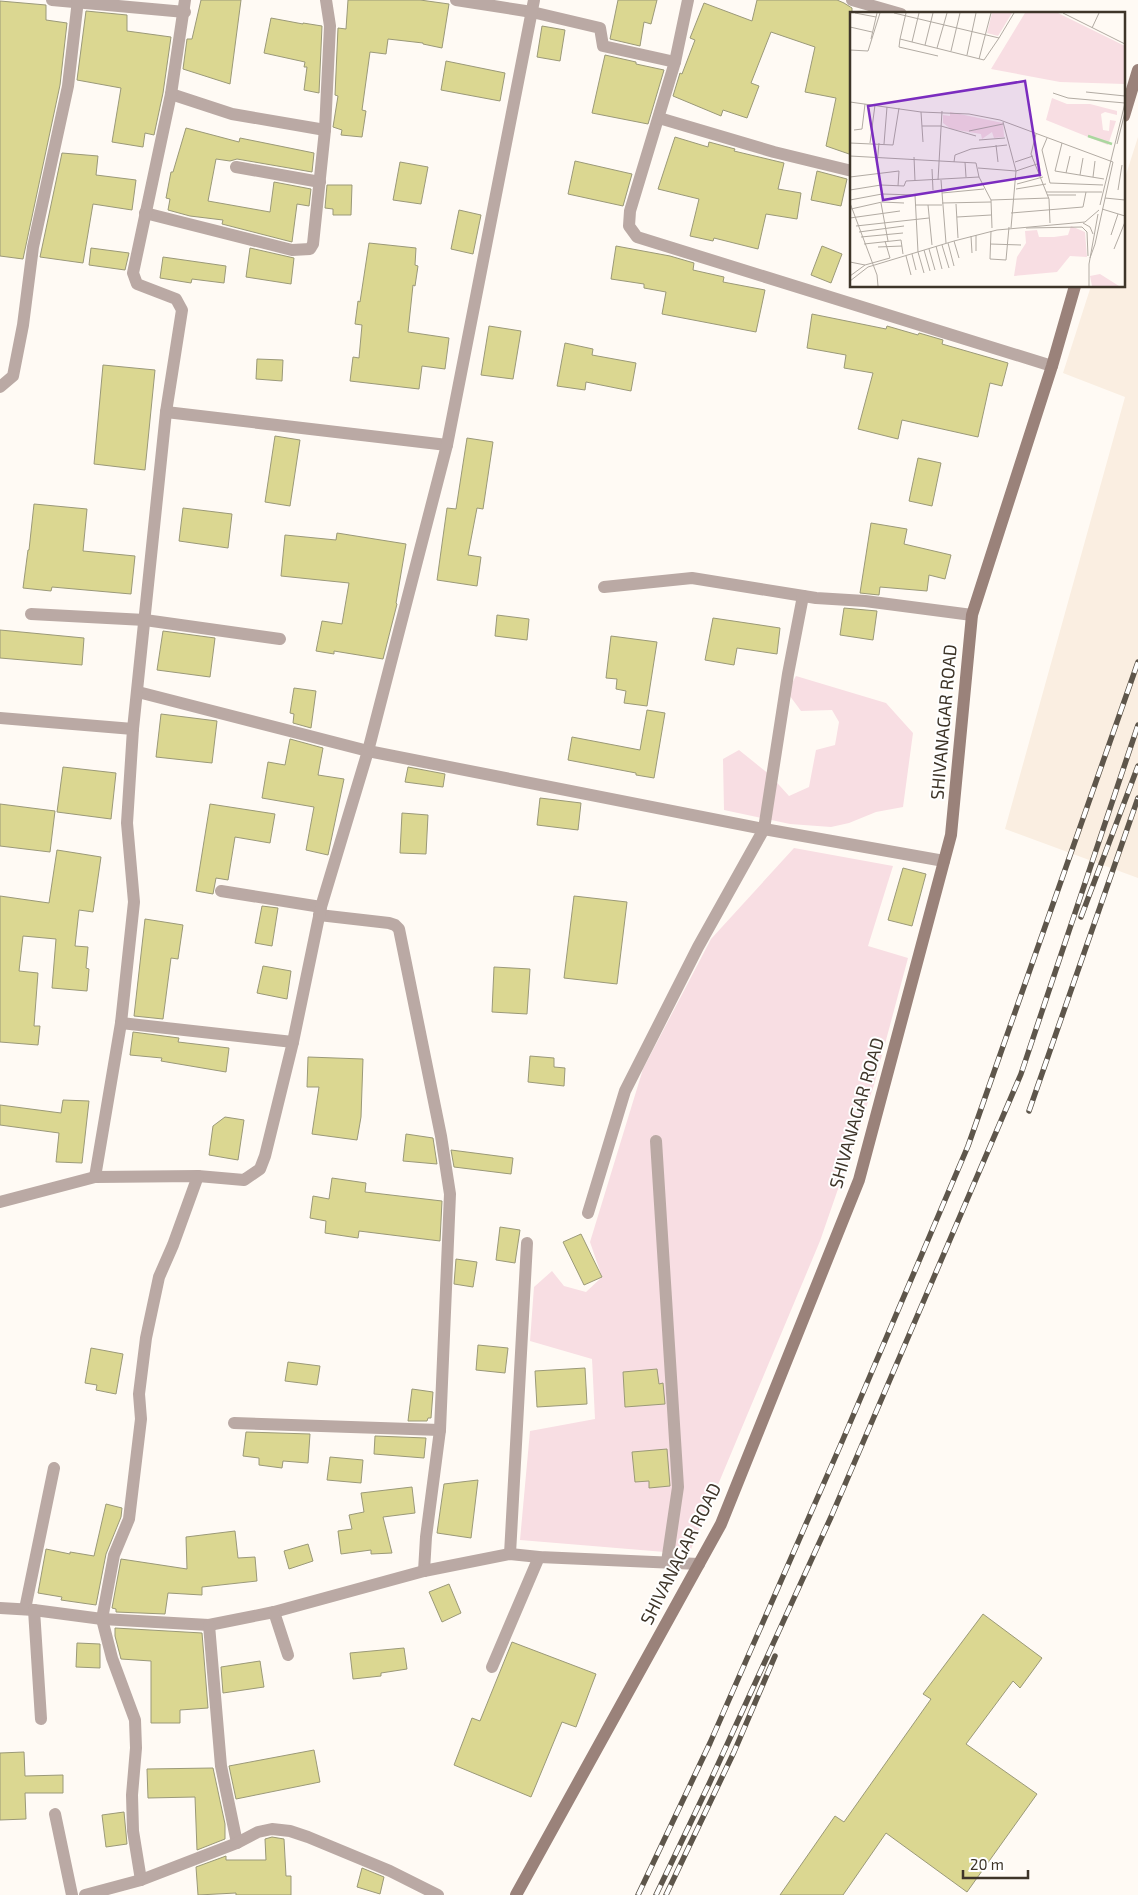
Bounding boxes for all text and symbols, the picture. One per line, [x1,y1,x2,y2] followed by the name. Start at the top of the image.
[850,12,1126,288] inset map
[925,643,961,801] street label: SHIVANAGAR ROAD
[824,1035,888,1191] street label: SHIVANAGAR ROAD
[635,1479,725,1628] street label: SHIVANAGAR ROAD
[963,1848,1028,1880] scale bar
[970,1855,1004,1873] text: 20 m

